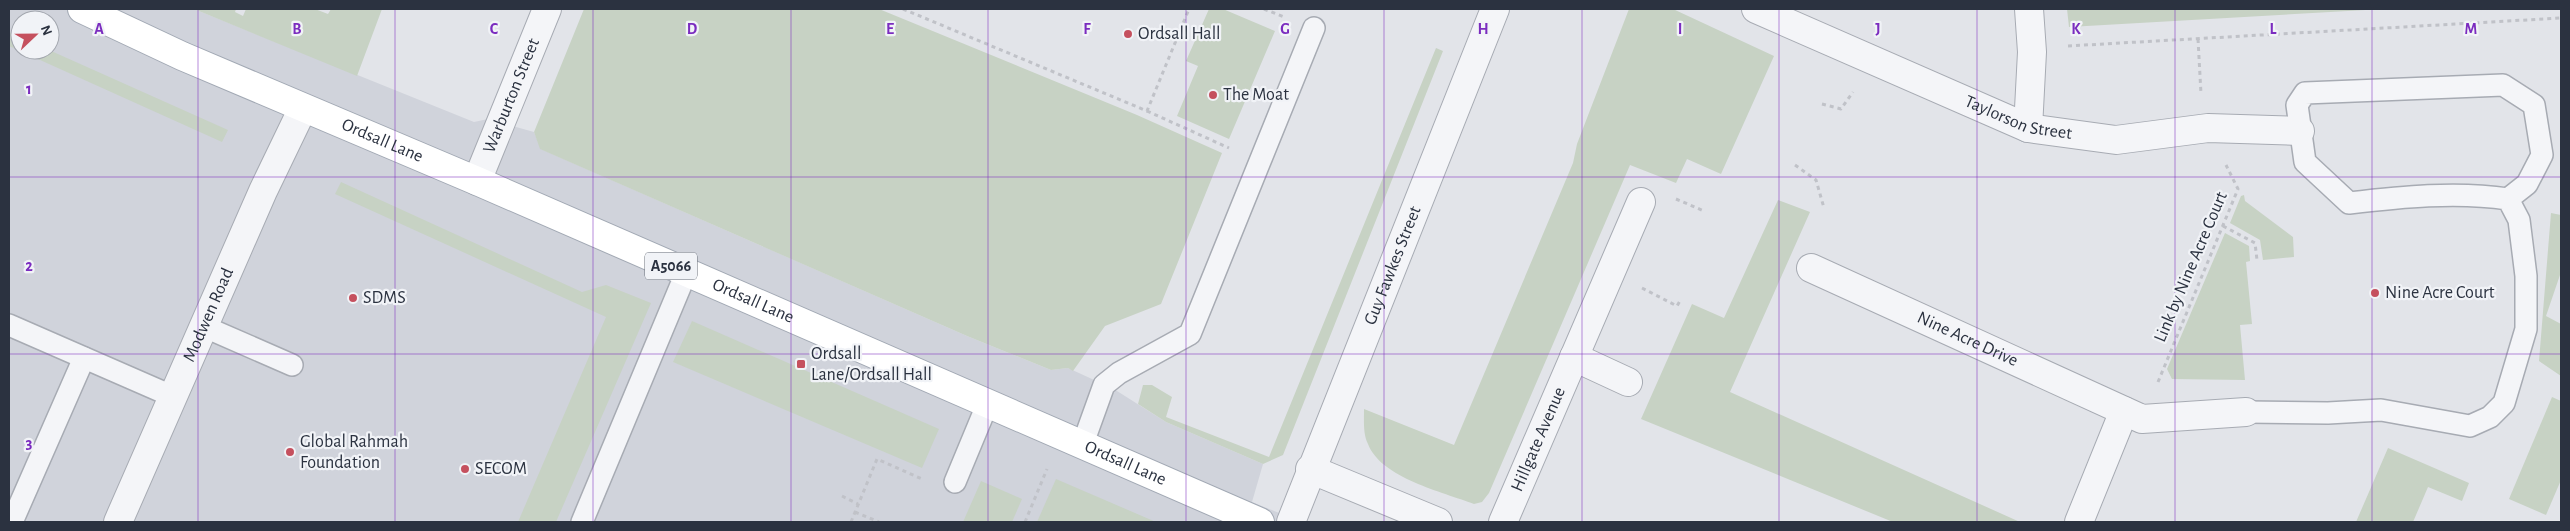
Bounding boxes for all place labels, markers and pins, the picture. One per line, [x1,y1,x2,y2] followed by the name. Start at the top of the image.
[1138,25,1221,43] place label: Ordsall Hall
[1122,28,1134,40] marker: Ordsall Hall
[1223,86,1289,104] place label: The Moat
[1207,89,1219,101] marker: The Moat
[2385,284,2495,302] place label: Nine Acre Court
[2369,287,2381,299] marker: Nine Acre Court
[363,289,406,307] place label: SDMS
[347,292,359,304] marker: SDMS
[811,345,932,384] place label: Ordsall Lane/Ordsall Hall
[795,358,807,370] marker: Ordsall Lane/Ordsall Hall
[300,433,408,472] place label: Global Rahmah Foundation
[284,446,296,458] marker: Global Rahmah Foundation
[475,460,527,478] place label: SECOM
[459,463,471,475] marker: SECOM

